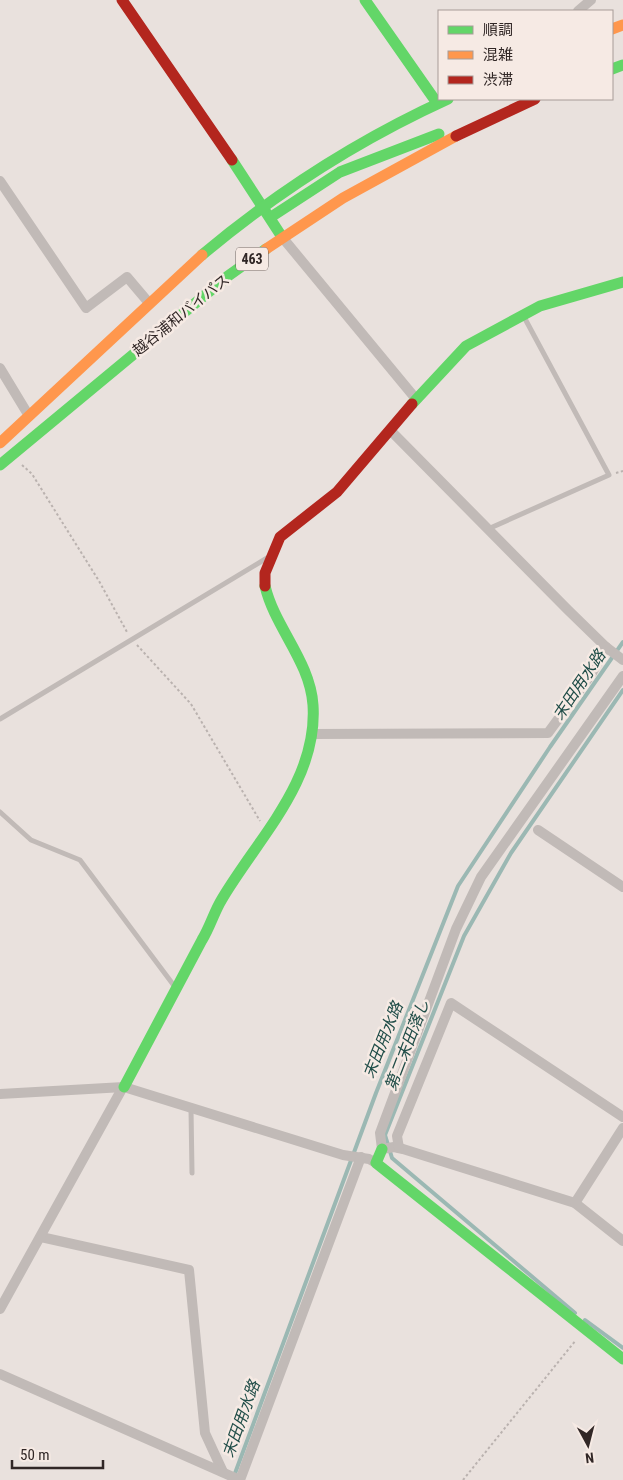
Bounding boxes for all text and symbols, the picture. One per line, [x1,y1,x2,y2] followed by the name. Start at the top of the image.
[438,10,613,100] legend
[483,21,513,39] text: 順調
[483,46,513,64] text: 混雑
[483,71,513,89] text: 渋滞
[236,248,268,270] road number: 463
[128,270,233,360] street label: 越谷浦和バイパス
[549,645,610,723] water label: 末田用水路
[381,997,433,1093] water label: 第二末田落し
[359,998,408,1081] water label: 末田用水路
[218,1376,264,1460] water label: 末田用水路
[563,1420,613,1470] north arrow
[12,1438,104,1470] scale bar
[20,1446,50,1464] text: 50 m
[584,1449,595,1466] text: N

